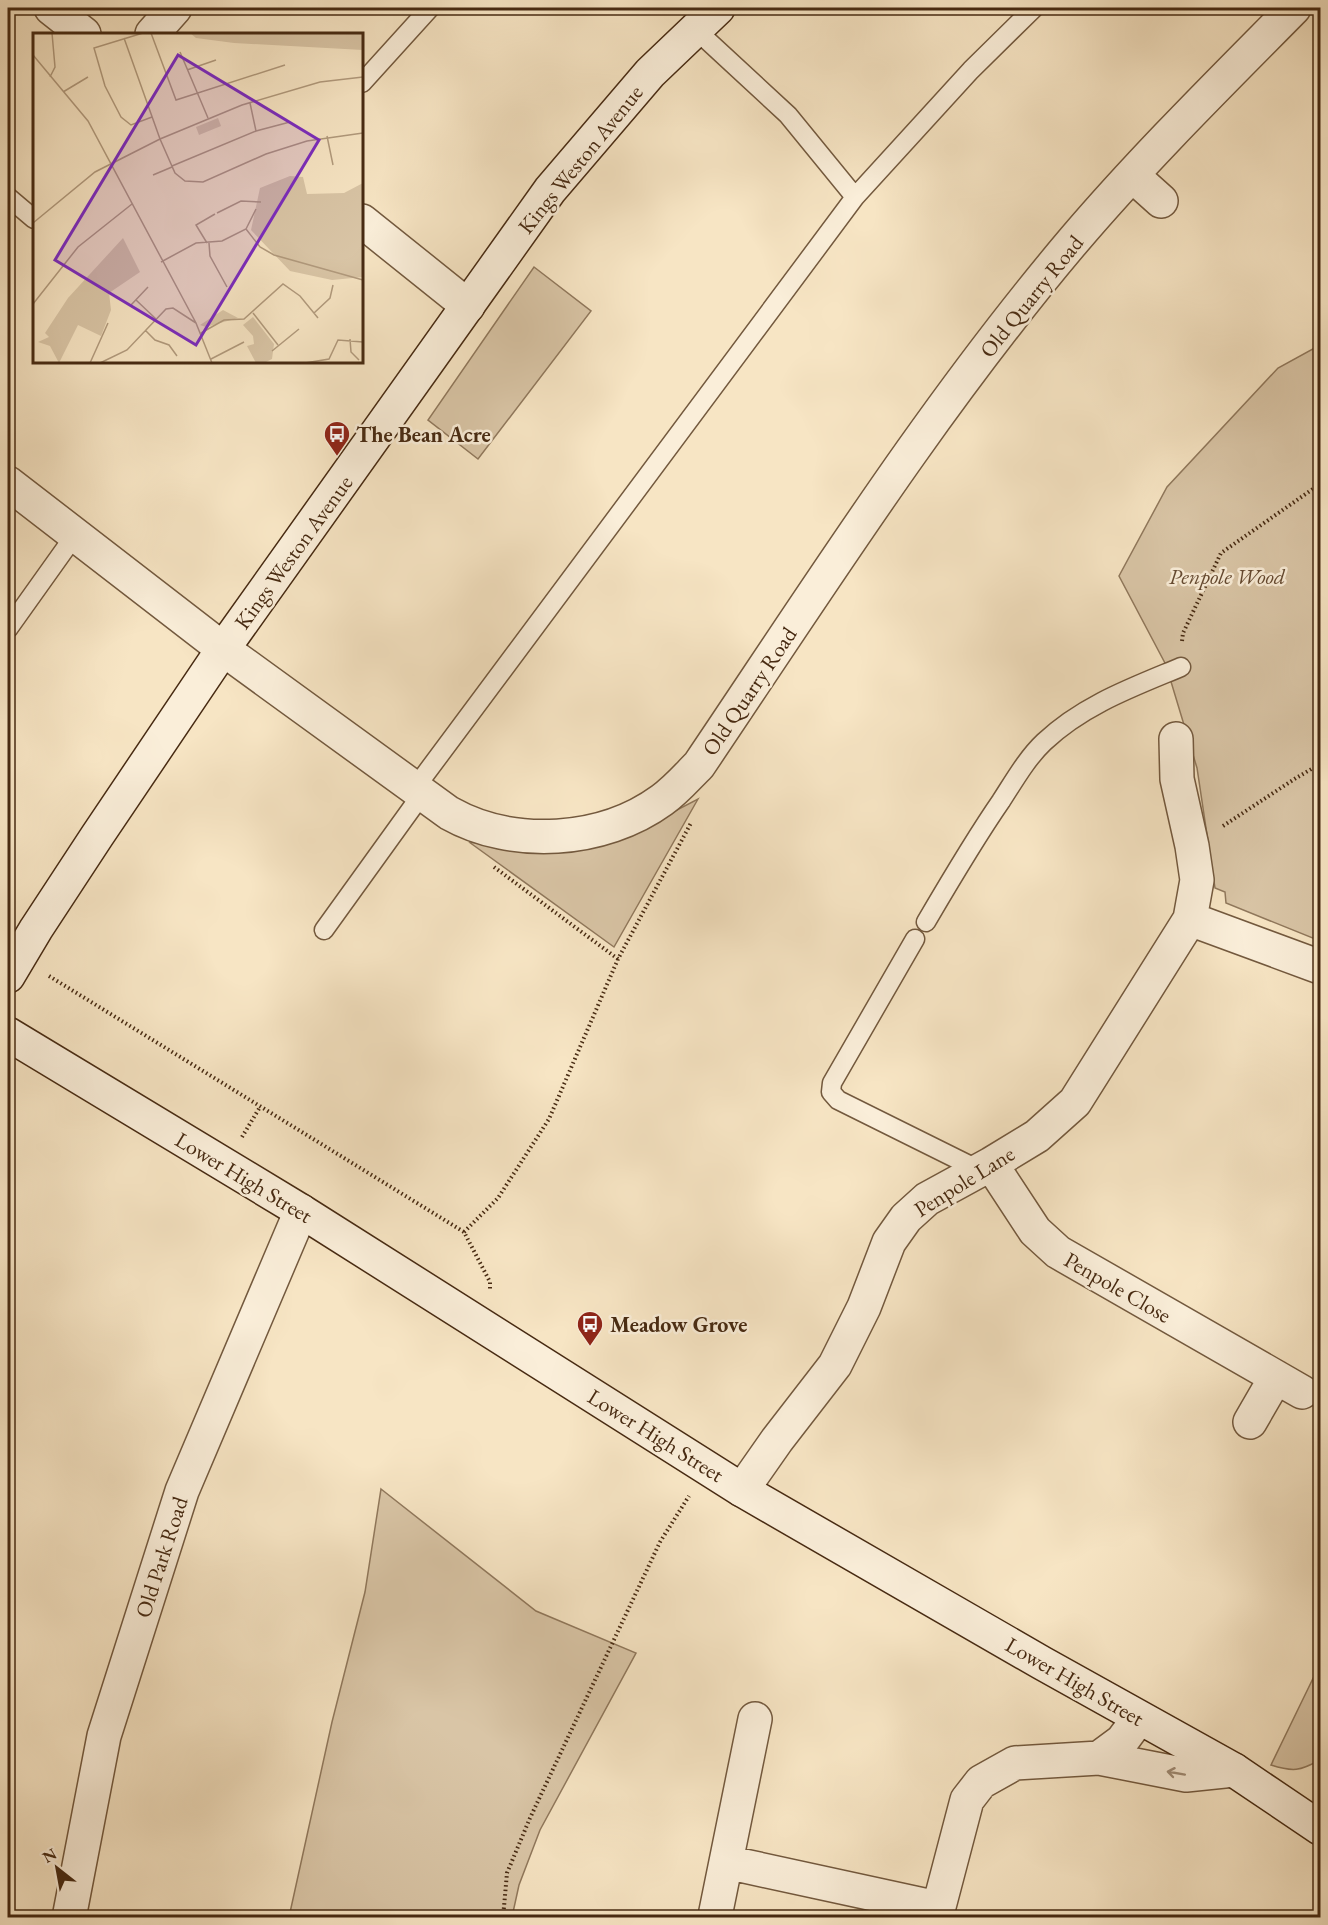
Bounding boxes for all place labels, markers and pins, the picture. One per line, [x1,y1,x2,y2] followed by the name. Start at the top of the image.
[322,419,352,457] bus stop icon: The Bean Acre
[356,420,491,449] place label: The Bean Acre
[575,1309,605,1347] bus stop icon: Meadow Grove
[610,1310,747,1339] place label: Meadow Grove

